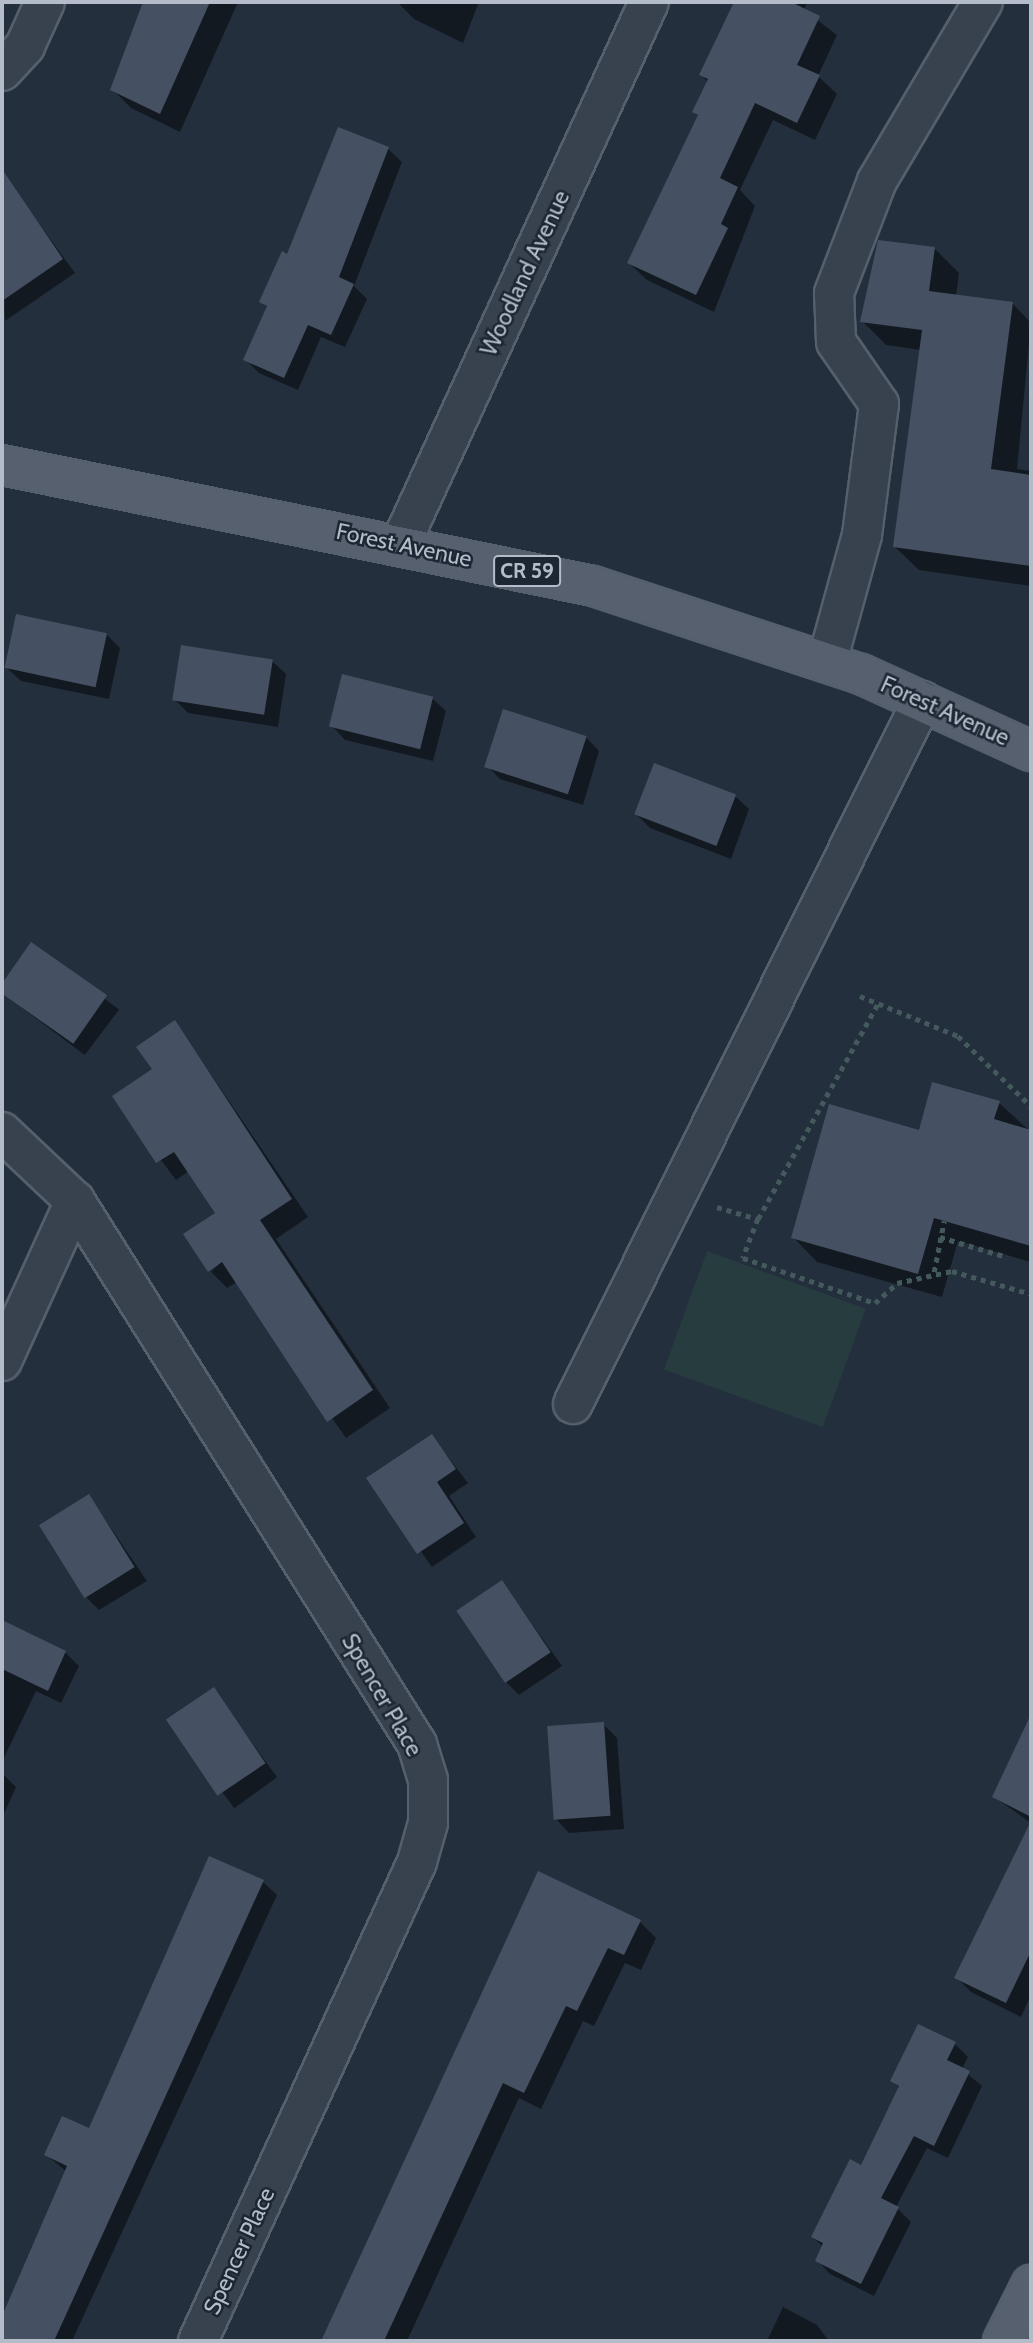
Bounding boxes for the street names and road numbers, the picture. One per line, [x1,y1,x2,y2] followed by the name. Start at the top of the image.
[475,186,575,360] street label: Woodland Avenue
[334,517,474,573] street label: Forest Avenue
[492,554,562,588] road number: CR 59
[876,670,1014,752] street label: Forest Avenue
[336,1629,428,1761] street label: Spencer Place
[198,2183,280,2319] street label: Spencer Place

